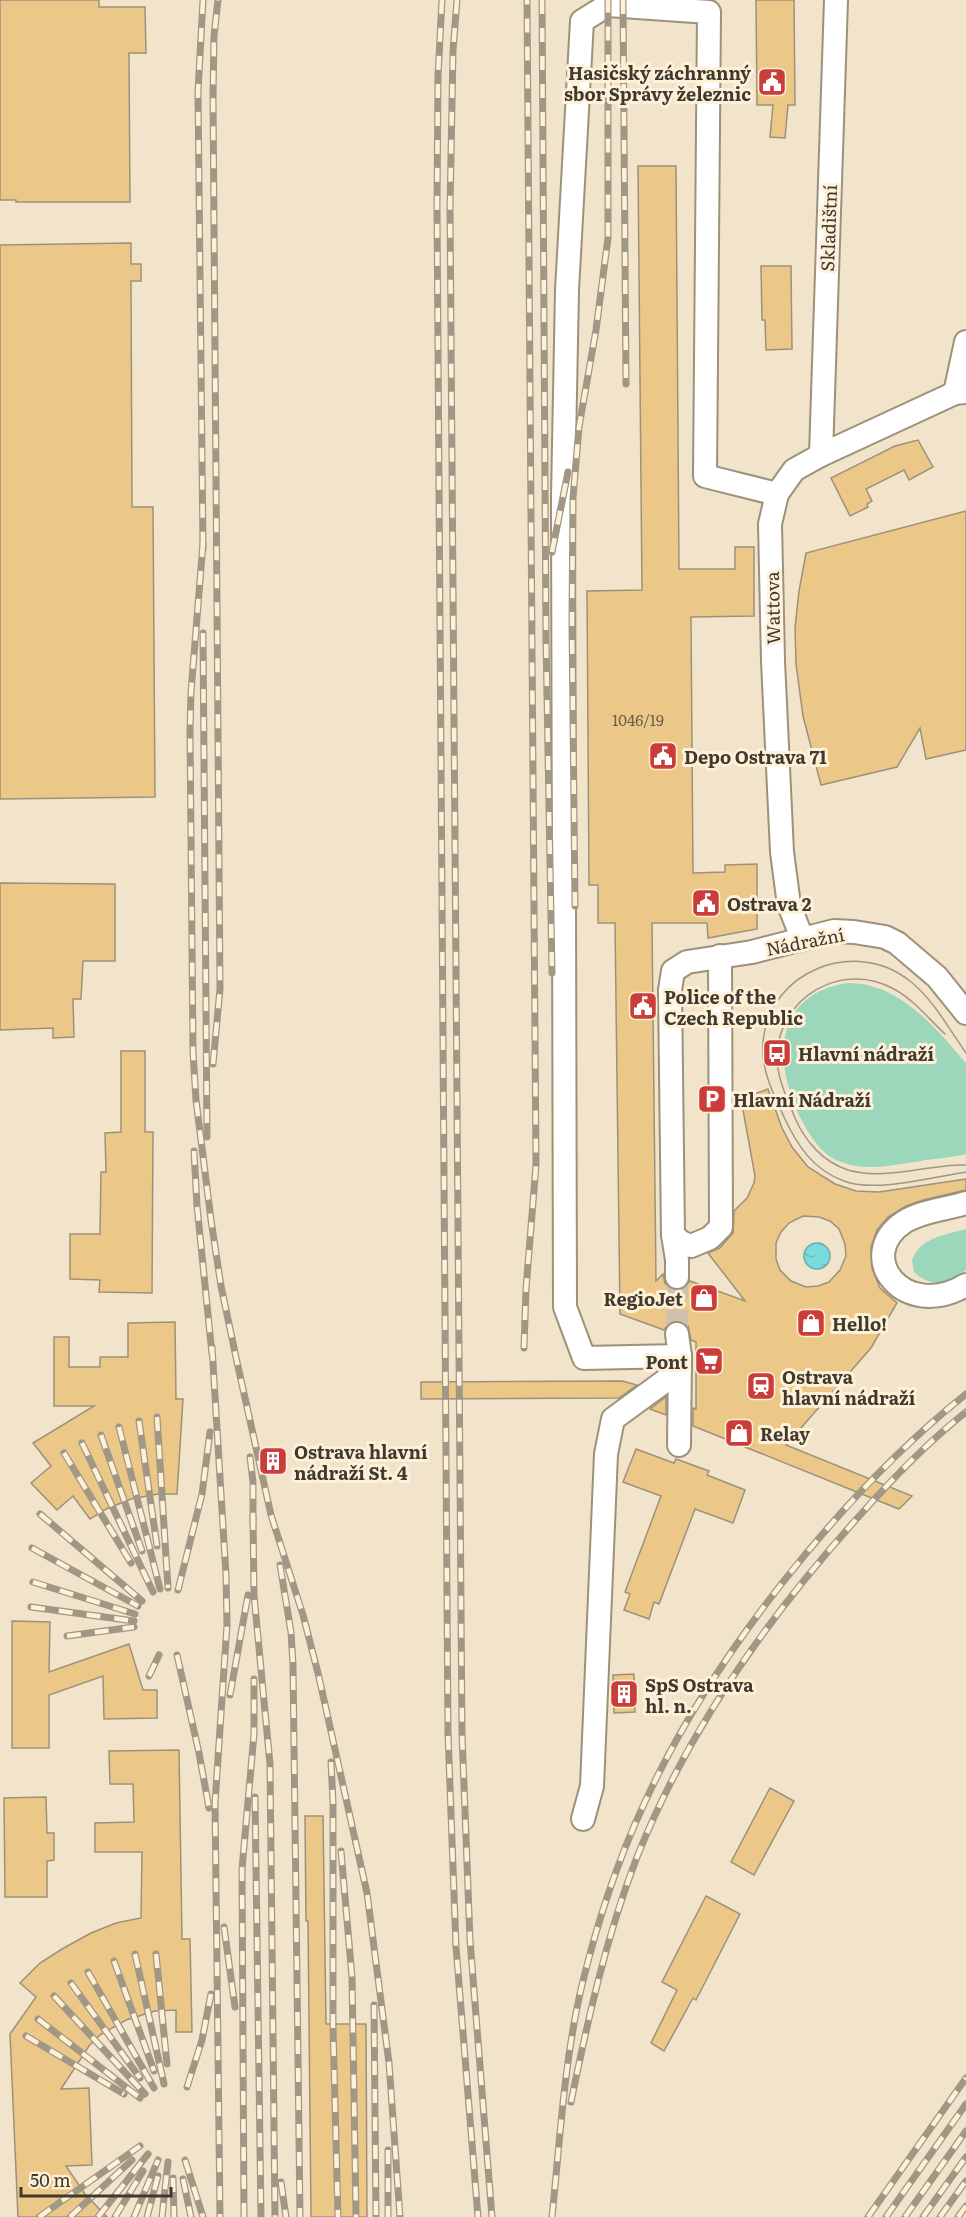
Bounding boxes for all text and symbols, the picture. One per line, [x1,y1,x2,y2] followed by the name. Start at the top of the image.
[564,59,751,107] place label: Hasičský záchranný sbor Správy železnic
[756,66,788,98] public building icon: Hasičský záchranný sbor Správy železnic
[813,184,843,272] street label: Skladištní
[758,571,786,645] street label: Wattova
[612,708,664,731] house number: 1046/19
[647,740,679,772] public building icon: Depo Ostrava 71
[684,743,827,770] place label: Depo Ostrava 71
[690,887,722,919] public building icon: Ostrava 2
[727,890,812,917] place label: Ostrava 2
[763,920,847,962] street label: Nádražní
[664,983,803,1031] place label: Police of the Czech Republic
[627,990,659,1022] public building icon: Police of the Czech Republic
[761,1037,793,1069] bus stop icon: Hlavní nádraží
[798,1040,934,1067] place label: Hlavní nádraží
[696,1083,728,1115] parking icon: Hlavní Nádraží
[733,1086,871,1113] place label: Hlavní Nádraží
[688,1282,720,1314] shop icon: RegioJet
[603,1285,683,1312] place label: RegioJet
[795,1307,827,1339] shop icon: Hello!
[832,1310,887,1337] place label: Hello!
[693,1345,725,1377] supermarket icon: Pont
[645,1348,688,1375] place label: Pont
[782,1363,916,1411] place label: Ostrava hlavní nádraží
[745,1370,777,1402] station icon: Ostrava hlavní nádraží
[723,1417,755,1449] shop icon: Relay
[760,1420,810,1447] place label: Relay
[294,1438,428,1486] place label: Ostrava hlavní nádraží St. 4
[257,1445,289,1477] building icon: Ostrava hlavní nádraží St. 4
[645,1671,754,1719] place label: SpS Ostrava hl. n.
[608,1678,640,1710] building icon: SpS Ostrava hl. n.
[21,2160,171,2198] scale bar
[30,2166,71,2193] text: 50 m

